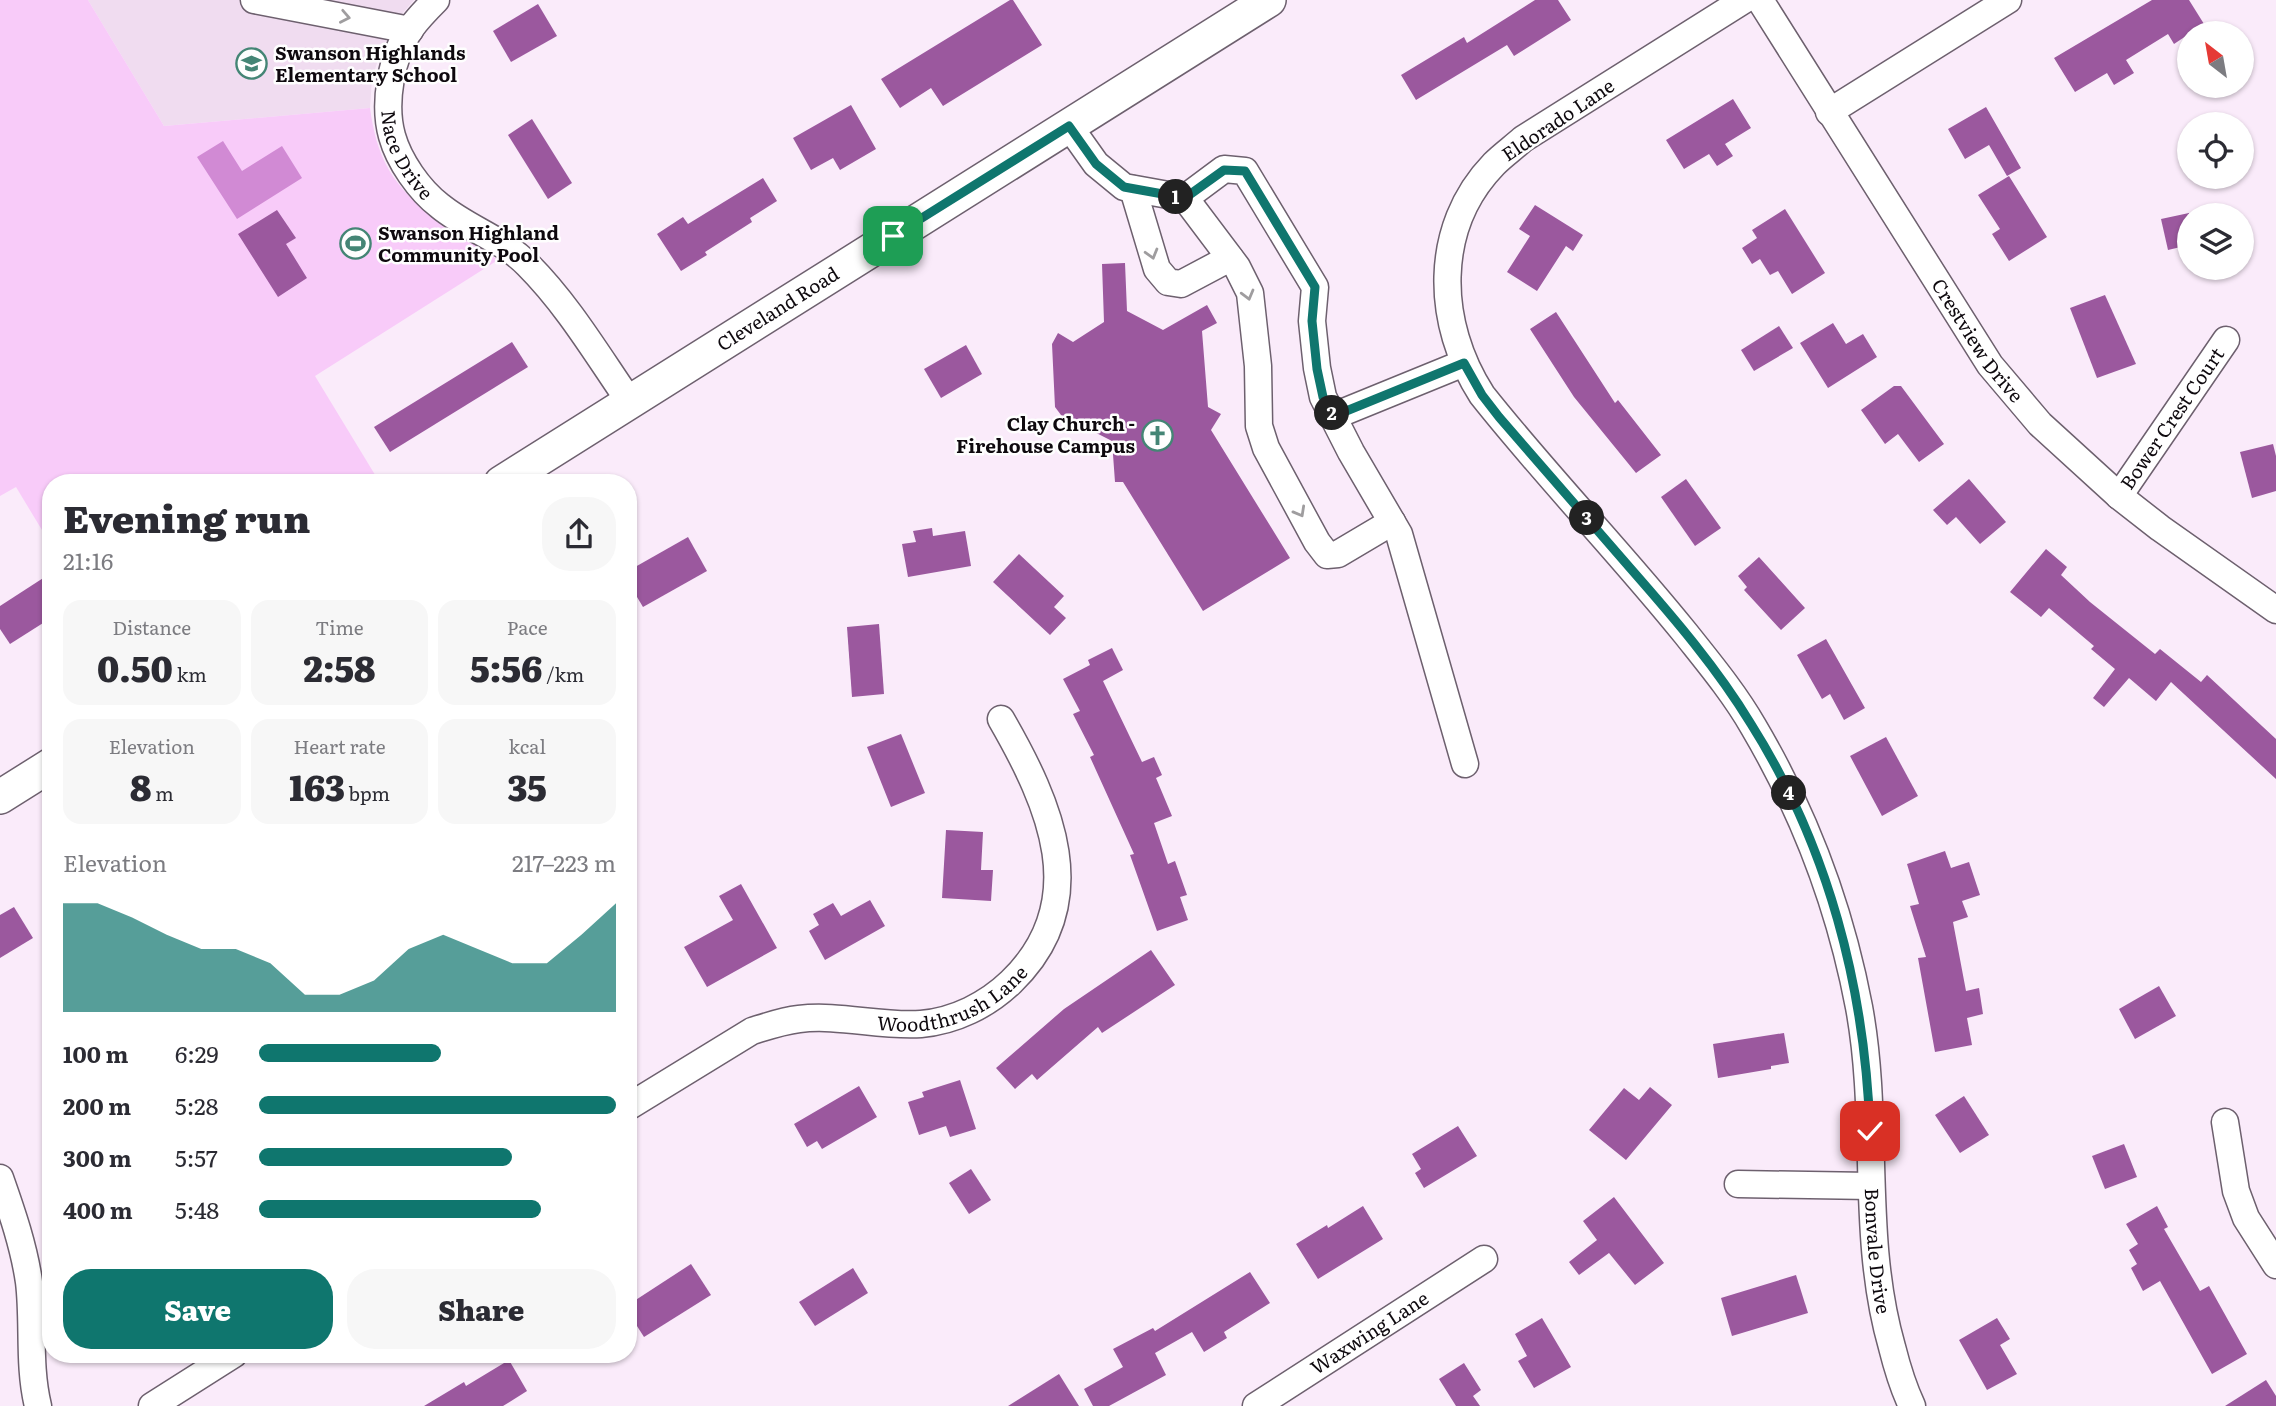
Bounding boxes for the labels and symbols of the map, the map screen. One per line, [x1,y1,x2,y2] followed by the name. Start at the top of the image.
[339,9,351,24] one-way arrow
[2177,21,2254,98] north arrow
[275,38,465,88] place label: Swanson Highlands Elementary School
[235,47,269,81] school or university icon: Swanson Highlands Elementary School
[1496,71,1619,167] street label: Eldorado Lane
[375,109,440,206] street label: Nace Drive
[1158,180,1194,214] pin: 1
[863,206,923,266] pin
[378,218,559,268] place label: Swanson Highland Community Pool
[338,227,372,261] sports icon: Swanson Highland Community Pool
[1144,248,1159,260] one-way arrow
[711,259,844,357] street label: Cleveland Road
[1926,272,2031,408] street label: Crestview Drive
[1240,289,1255,301] one-way arrow
[2113,341,2230,495] street label: Bower Crest Court
[1314,396,1350,430] pin: 2
[956,409,1135,459] place label: Clay Church - Firehouse Campus
[1141,418,1175,452] church icon: Clay Church - Firehouse Campus
[1570,500,1604,536] pin: 3
[1292,505,1306,517] one-way arrow
[1772,776,1806,810] pin: 4
[876,959,1033,1038] street label: Woodthrush Lane
[1840,1101,1900,1161] pin
[1859,1187,1899,1316] street label: Bonvale Drive
[1304,1283,1434,1381] street label: Waxwing Lane

